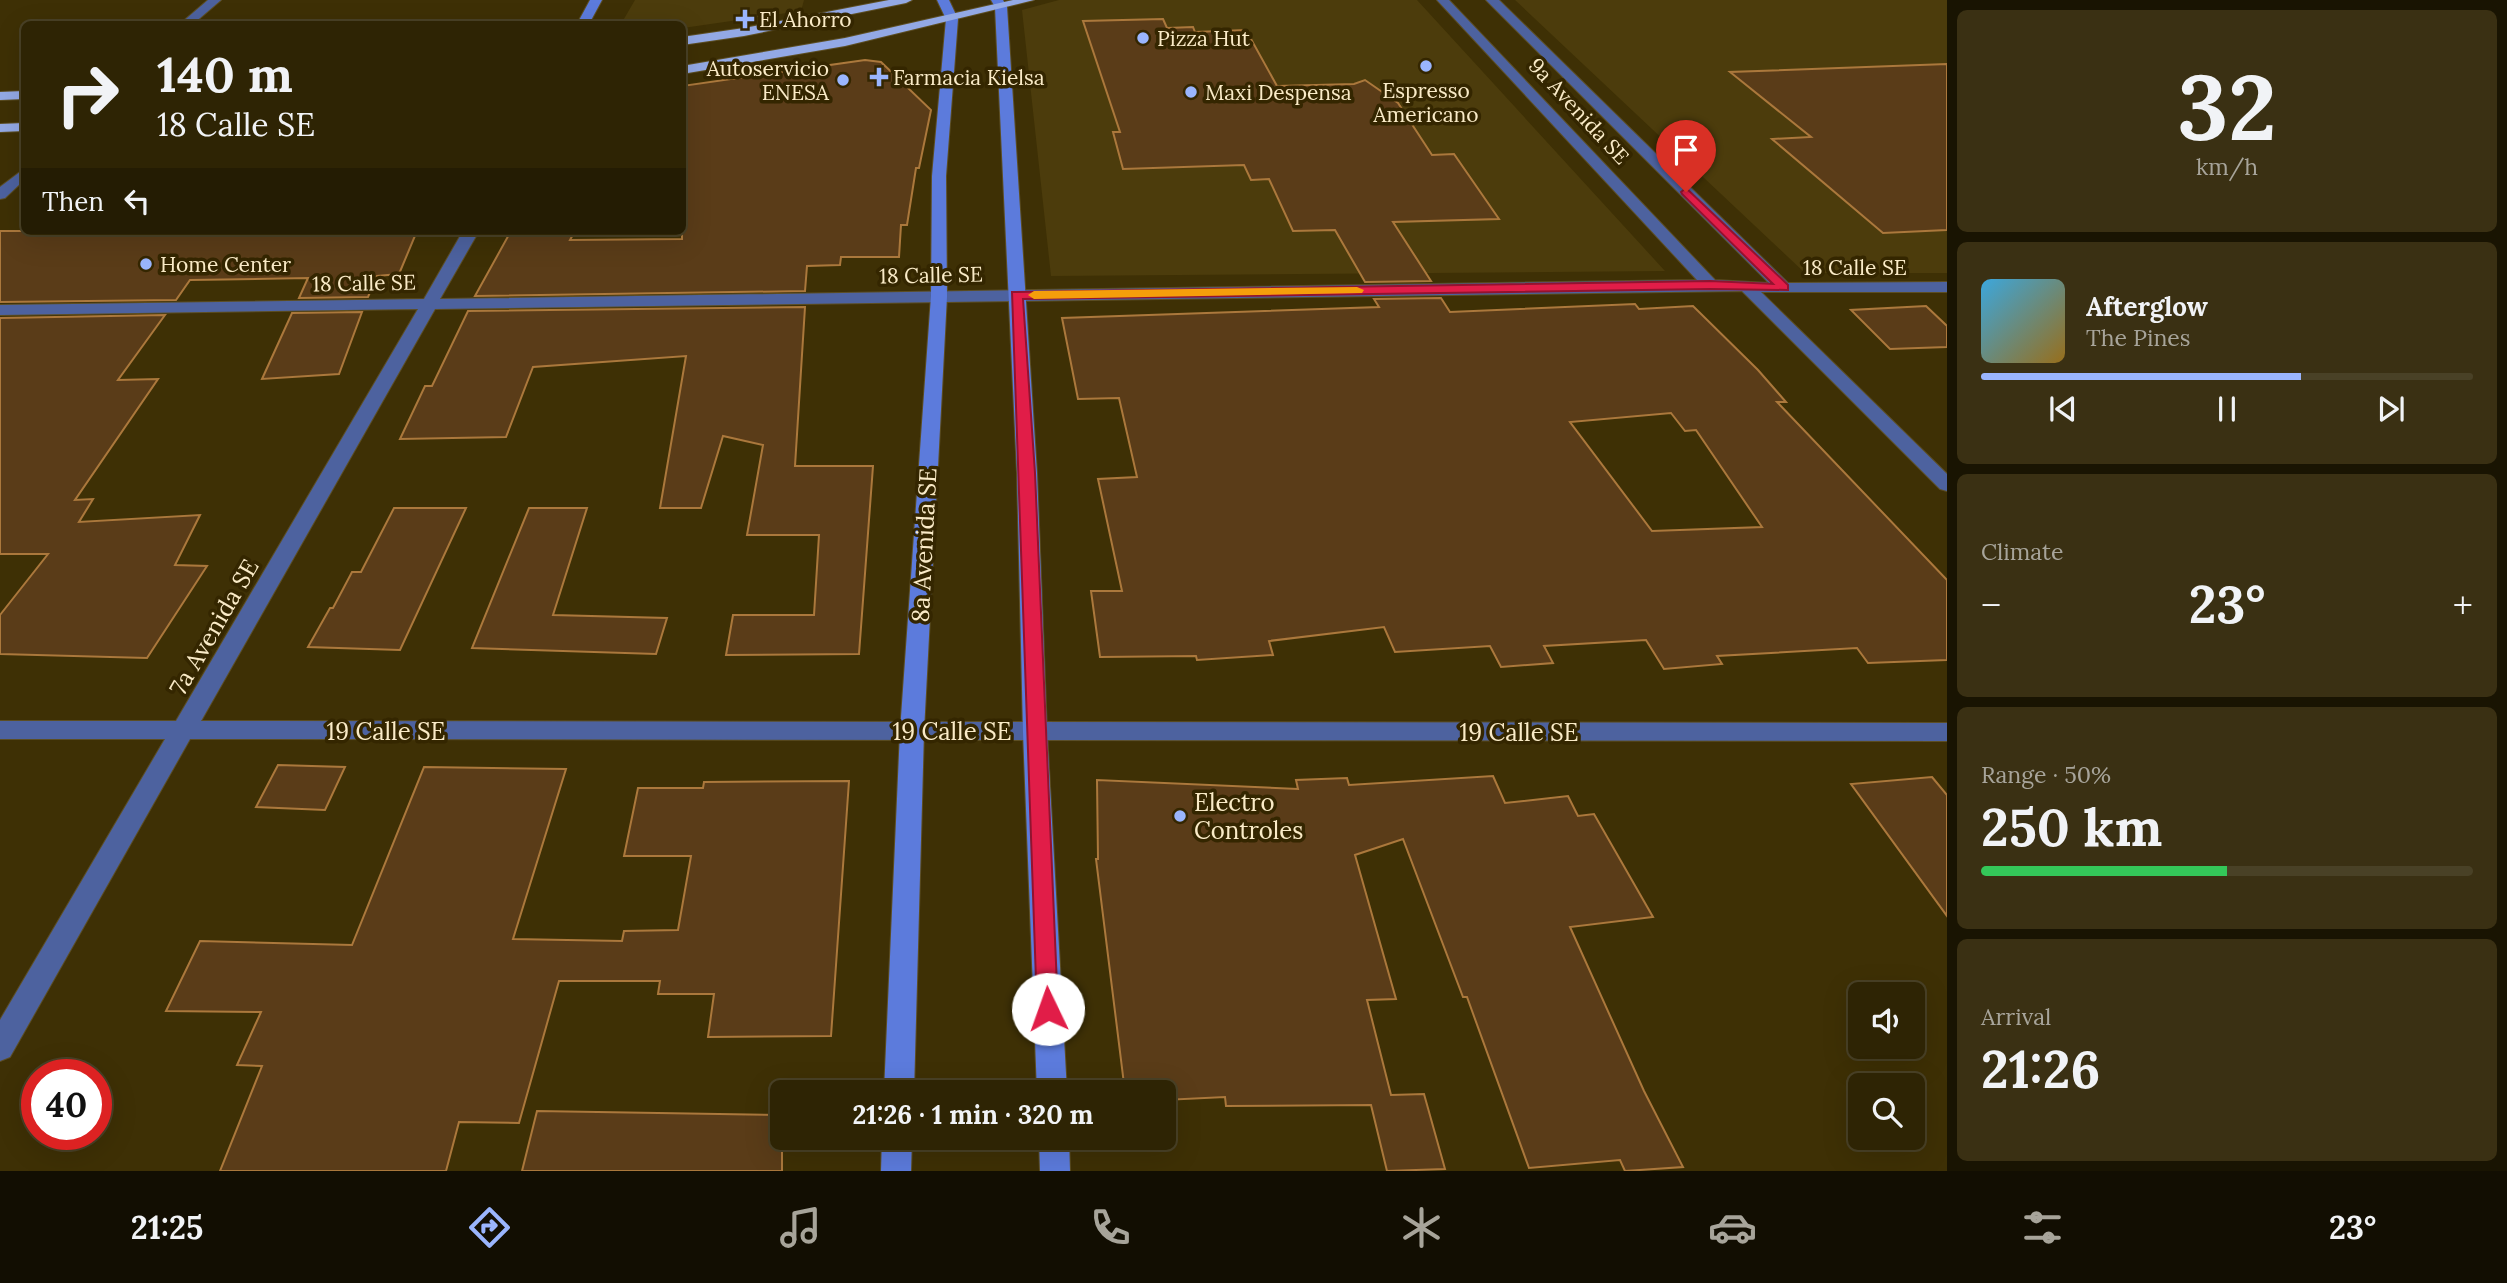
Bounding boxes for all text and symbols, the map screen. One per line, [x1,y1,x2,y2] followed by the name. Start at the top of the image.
[759,6,852,33] place label: El Ahorro
[737,11,753,27] marker: El Ahorro
[1157,25,1251,52] place label: Pizza Hut
[1135,30,1151,46] marker: Pizza Hut
[157,43,293,105] text: 140 m
[2177,48,2277,165] text: 32
[42,49,133,140] icon: right
[1523,52,1635,170] street label: 9a Avenida SE
[706,55,830,106] place label: Autoservicio ENESA
[1418,58,1434,74] marker: Espresso Americano
[893,64,1045,91] place label: Farmacia Kielsa
[871,69,887,85] marker: Farmacia Kielsa
[835,72,851,88] marker: Autoservicio ENESA
[1372,77,1479,128] place label: Espresso Americano
[1205,79,1352,106] place label: Maxi Despensa
[1183,84,1199,100] marker: Maxi Despensa
[157,104,315,145] text: 18 Calle SE
[1656,120,1716,192] pin
[1667,131,1705,169] icon: arrive
[2196,152,2258,181] text: km/h
[118,182,156,220] icon: left
[42,185,104,218] text: Then
[160,251,291,278] place label: Home Center
[1803,254,1907,281] street label: 18 Calle SE
[138,256,154,272] marker: Home Center
[879,261,983,289] street label: 18 Calle SE
[312,269,416,297] street label: 18 Calle SE
[2086,290,2208,323] text: Afterglow
[2086,323,2191,352] text: The Pines
[2044,390,2082,428] icon: previous
[2208,390,2246,428] icon: pause
[2372,390,2410,428] icon: next
[904,467,944,623] street label: 8a Avenida SE
[1981,537,2063,566] text: Climate
[163,553,265,701] street label: 7a Avenida SE
[2189,571,2265,637] text: 23°
[1981,581,2001,629] text: −
[2453,581,2473,629] text: +
[327,716,446,747] street label: 19 Calle SE
[893,716,1012,747] street label: 19 Calle SE
[1460,717,1579,748] street label: 19 Calle SE
[1981,760,2111,789] text: Range · 50%
[1194,787,1303,846] place label: Electro Controles
[1981,794,2162,860] text: 250 km
[1172,808,1188,824] marker: Electro Controles
[1011,972,1085,1046] position arrow
[1848,982,1925,1150] map controls
[1848,982,1925,1059] button: sound
[1981,1002,2051,1031] text: Arrival
[1981,1036,2100,1102] text: 21:26
[21,1059,112,1150] speed limit sign: 40
[1848,1073,1925,1150] button: search
[853,1098,1093,1131] text: 21:26 · 1 min · 320 m
[465,1203,514,1252] icon: directions
[776,1203,825,1252] icon: music
[1086,1203,1135,1252] icon: phone
[1397,1203,1446,1252] icon: climate
[1708,1203,1757,1252] icon: car
[2018,1203,2067,1252] icon: filters
[131,1207,203,1248] text: 21:25
[2329,1207,2376,1248] text: 23°

